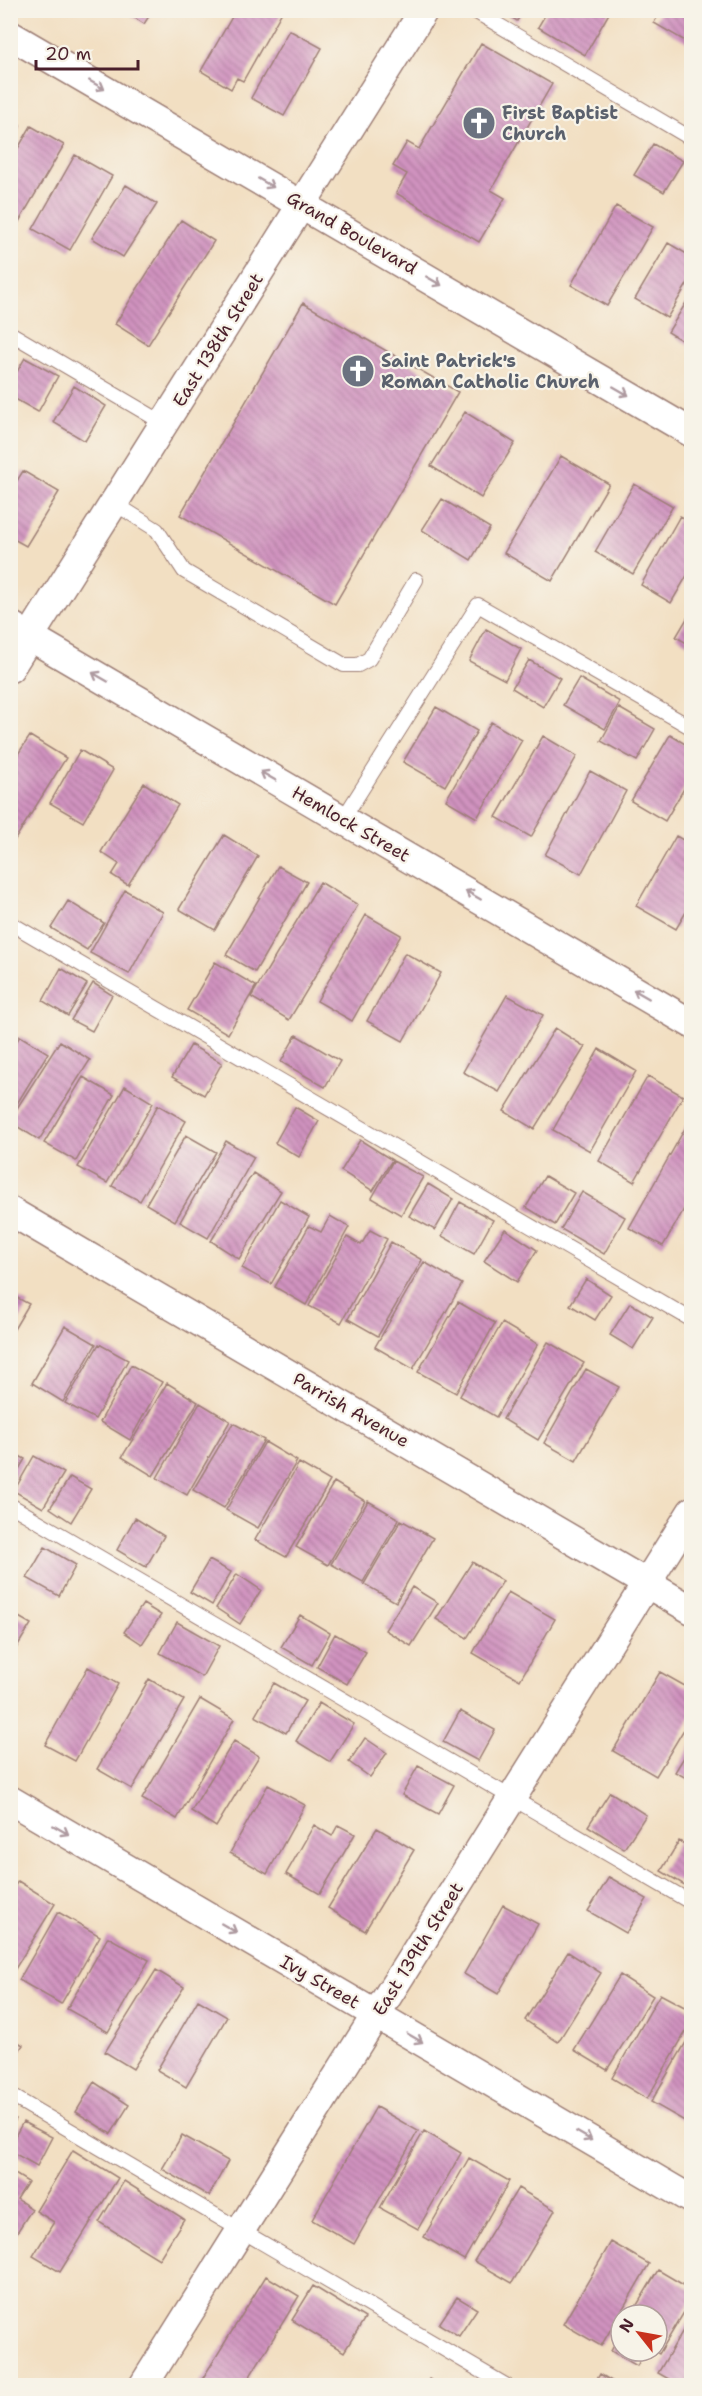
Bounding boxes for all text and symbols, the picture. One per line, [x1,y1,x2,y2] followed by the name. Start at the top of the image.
[36,33,138,71] scale bar
[45,42,91,66] text: 20 m
[88,80,106,91] one-way arrow
[502,101,618,146] place label: First Baptist Church
[461,105,497,141] church icon: First Baptist Church
[257,177,274,189] one-way arrow
[282,186,422,280] street label: Grand Boulevard
[167,268,269,411] street label: East 138th Street
[425,276,442,288] one-way arrow
[381,349,599,394] place label: Saint Patrick's Roman Catholic Church
[340,353,376,389] church icon: Saint Patrick's Roman Catholic Church
[611,386,629,397] one-way arrow
[92,671,109,683] one-way arrow
[260,769,277,781] one-way arrow
[288,780,415,868] street label: Hemlock Street
[465,889,482,901] one-way arrow
[633,988,650,1000] one-way arrow
[288,1367,414,1453] street label: Parrish Avenue
[52,1824,69,1836] one-way arrow
[367,1878,469,2020] street label: East 139th Street
[220,1923,237,1935] one-way arrow
[276,1950,364,2014] street label: Ivy Street
[406,2032,423,2044] one-way arrow
[575,2131,592,2143] one-way arrow
[609,2303,669,2363] north arrow
[614,2315,639,2336] text: N

